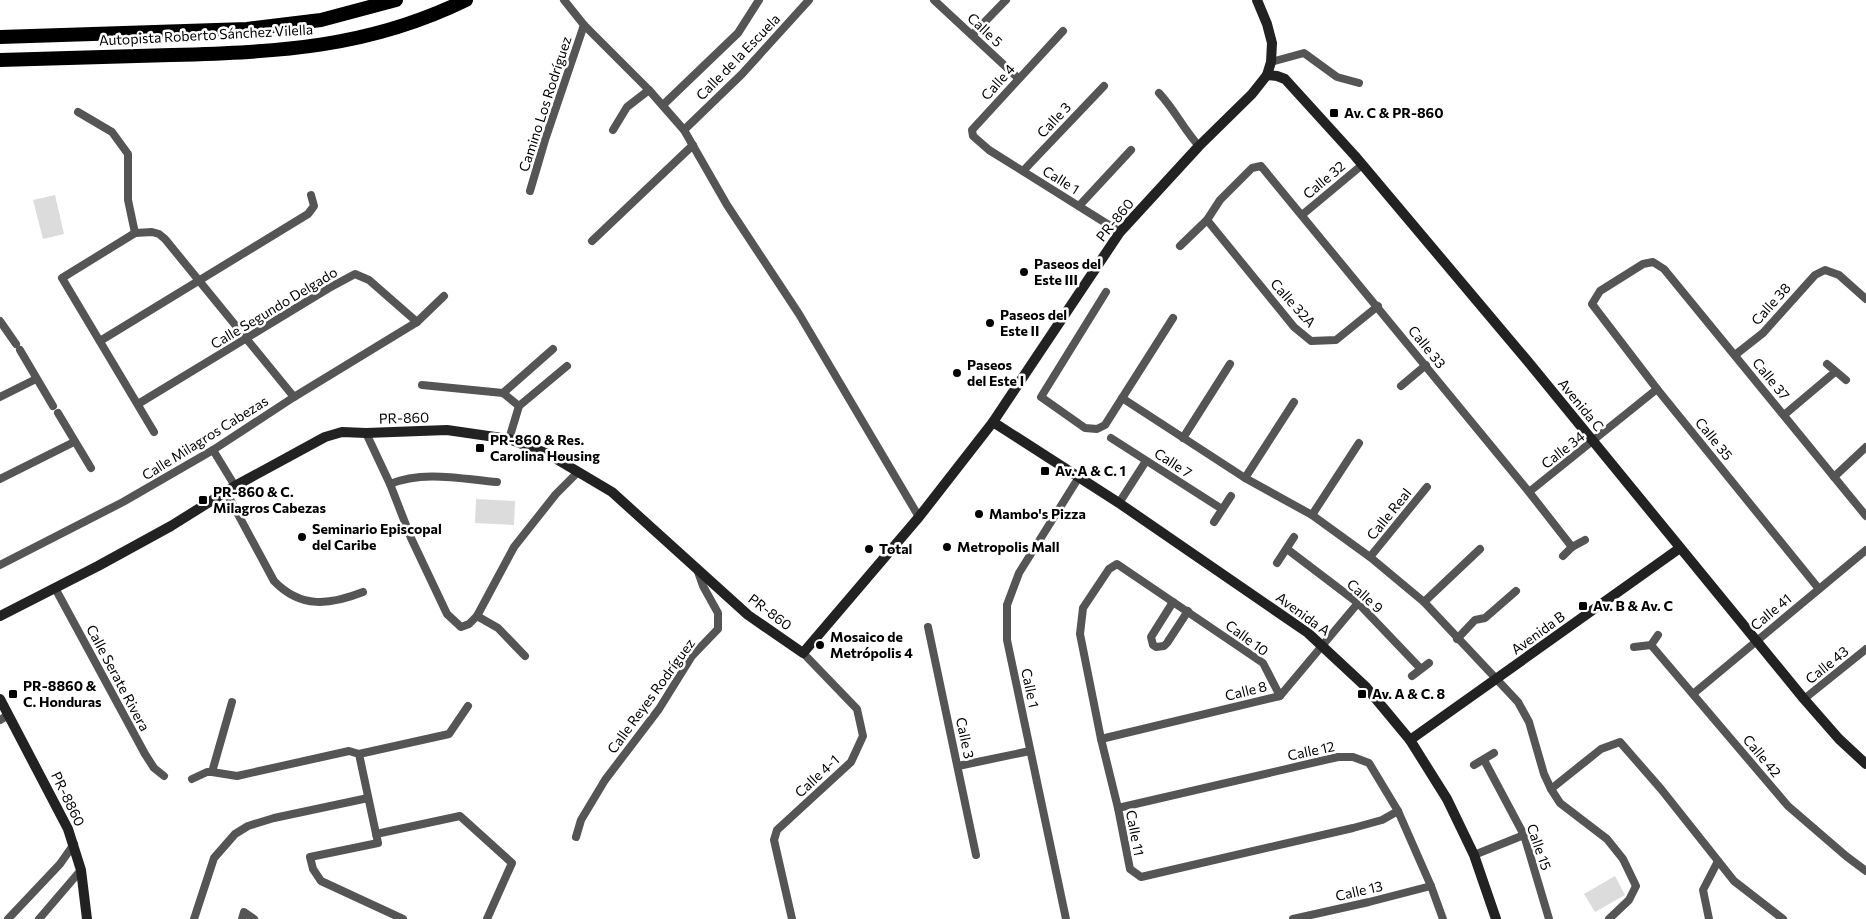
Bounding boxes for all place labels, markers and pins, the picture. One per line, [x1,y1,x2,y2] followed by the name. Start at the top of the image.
[1344,104,1443,121] place label: Av. C & PR-860
[1328,107,1340,119] marker: Av. C & PR-860
[1034,255,1101,288] place label: Paseos del Este III
[1018,266,1030,278] marker: Paseos del Este III
[1000,306,1067,339] place label: Paseos del Este II
[984,317,996,329] marker: Paseos del Este II
[967,356,1024,389] place label: Paseos del Este I
[951,367,963,379] marker: Paseos del Este I
[490,431,600,464] place label: PR-860 & Res. Carolina Housing
[474,442,486,454] marker: PR-860 & Res. Carolina Housing
[1055,462,1126,479] place label: Av. A & C. 1
[1039,465,1051,477] marker: Av. A & C. 1
[213,483,326,516] place label: PR-860 & C. Milagros Cabezas
[197,494,209,506] marker: PR-860 & C. Milagros Cabezas
[989,505,1086,522] place label: Mambo's Pizza
[973,508,985,520] marker: Mambo's Pizza
[312,520,442,553] place label: Seminario Episcopal del Caribe
[296,531,308,543] marker: Seminario Episcopal del Caribe
[957,538,1060,555] place label: Metropolis Mall
[879,540,912,557] place label: Total
[941,541,953,553] marker: Metropolis Mall
[863,543,875,555] marker: Total
[1593,597,1673,614] place label: Av. B & Av. C
[1577,600,1589,612] marker: Av. B & Av. C
[830,628,913,661] place label: Mosaico de Metrópolis 4
[814,639,826,651] marker: Mosaico de Metrópolis 4
[23,677,102,710] place label: PR-8860 & C. Honduras
[1372,685,1446,702] place label: Av. A & C. 8
[7,688,19,700] marker: PR-8860 & C. Honduras
[1356,688,1368,700] marker: Av. A & C. 8

